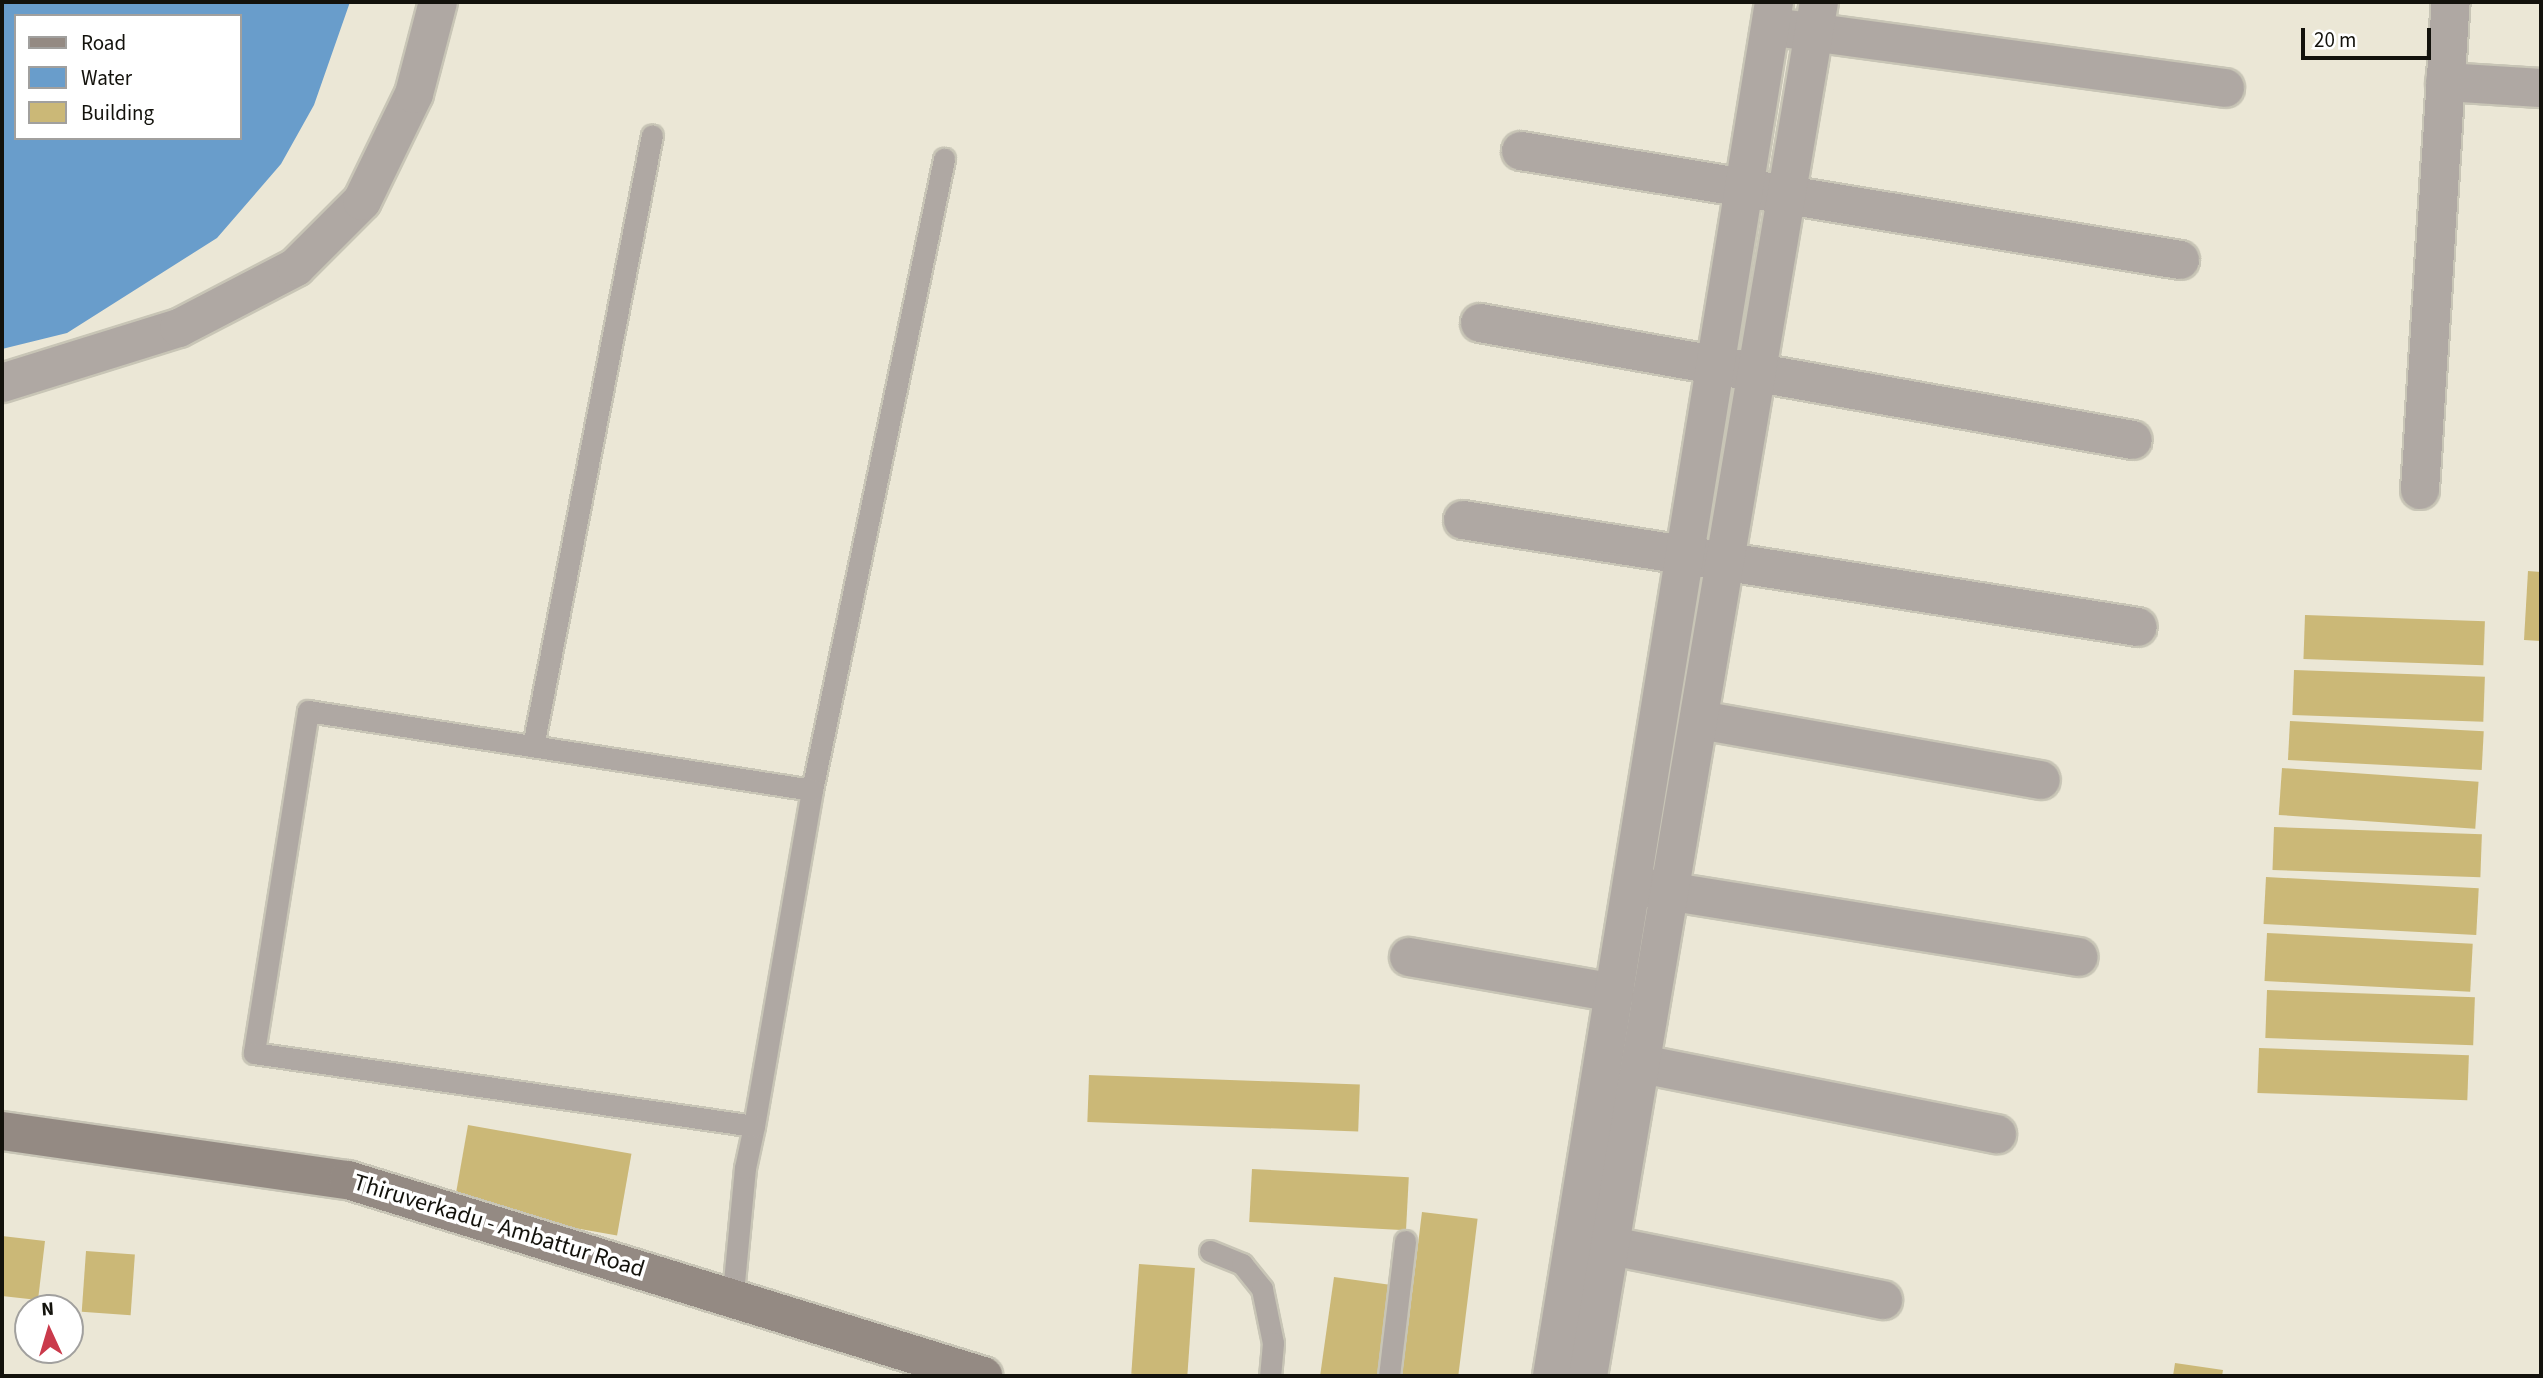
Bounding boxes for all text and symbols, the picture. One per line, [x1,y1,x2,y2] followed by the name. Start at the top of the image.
[14,14,242,140] legend
[2305,14,2434,58] scale bar
[2314,25,2356,55] text: 20 m
[81,28,126,58] text: Road
[81,63,132,93] text: Water
[81,98,154,128] text: Building
[350,1168,648,1284] street label: Thiruverkadu - Ambattur Road
[14,1294,84,1364] north arrow
[40,1296,55,1323] text: N

